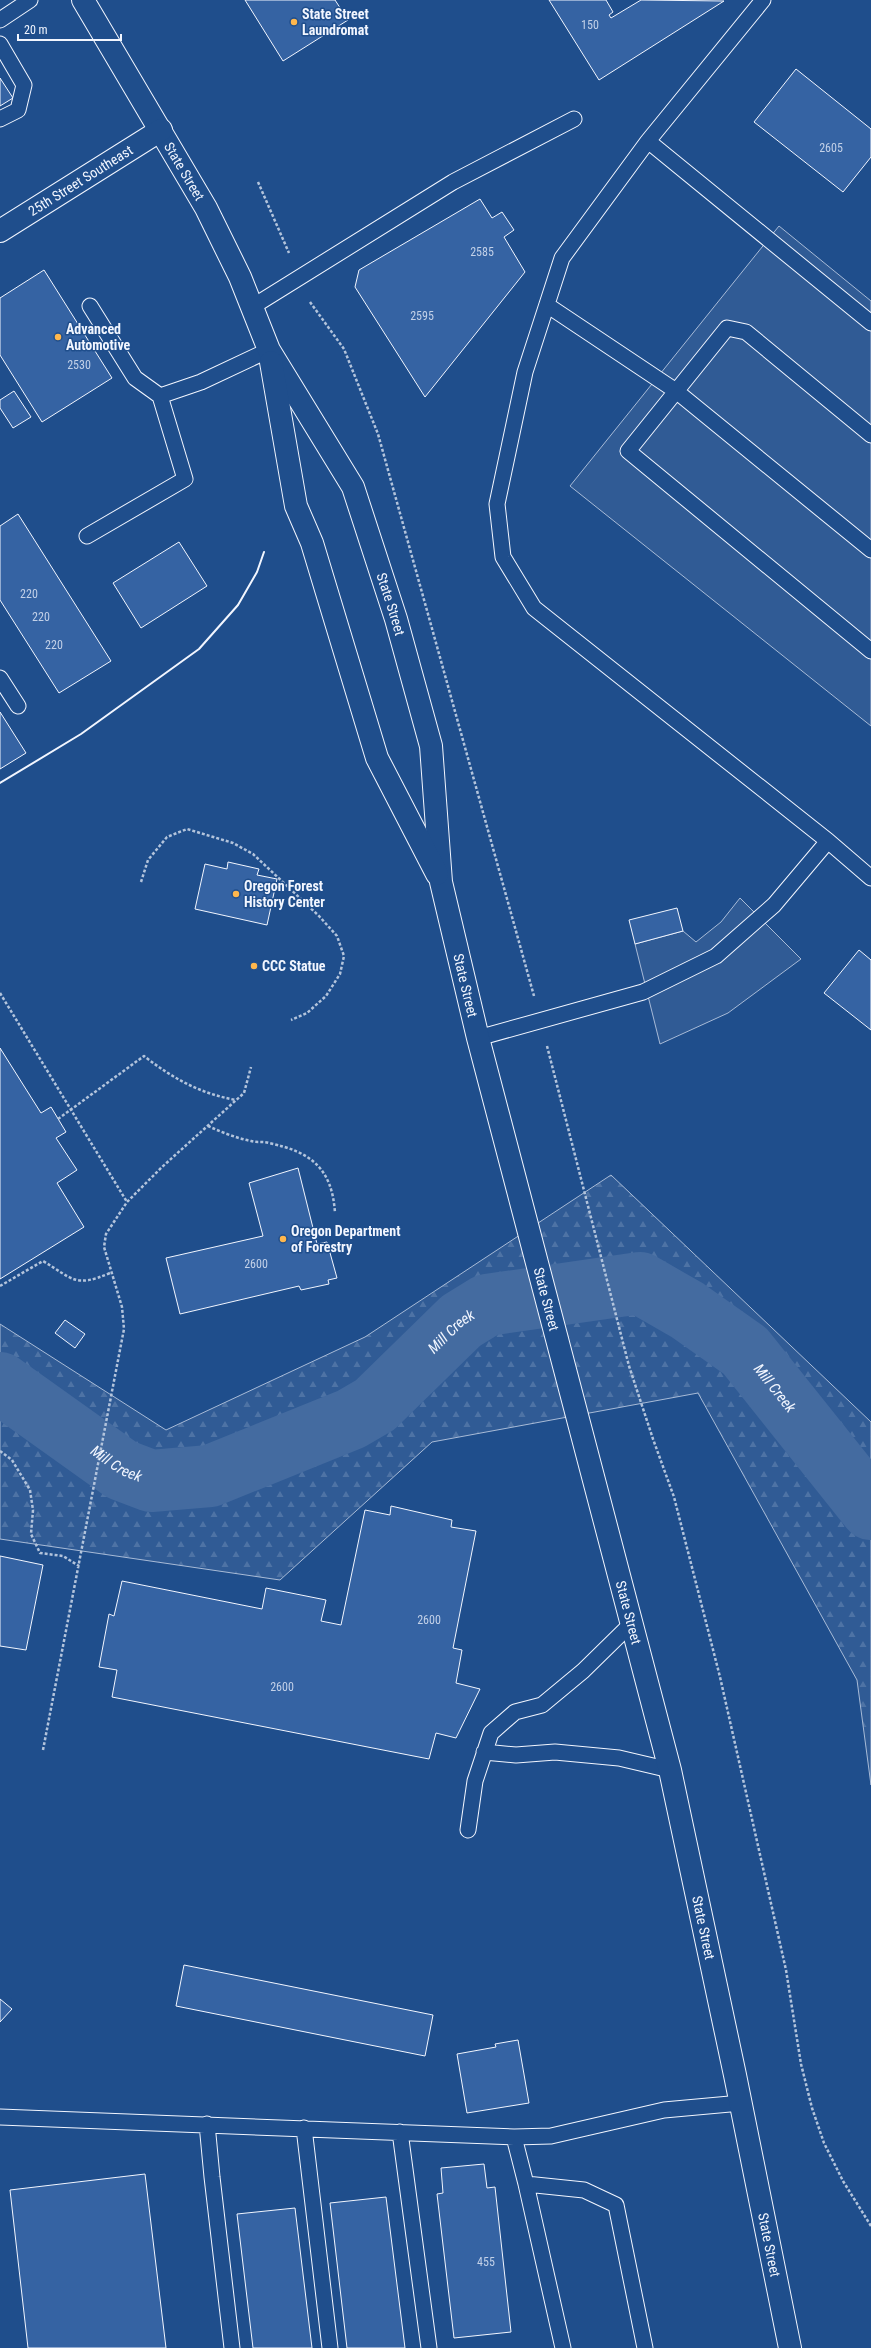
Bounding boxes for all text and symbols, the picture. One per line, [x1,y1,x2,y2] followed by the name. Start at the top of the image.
[302,6,369,38] place label: State Street Laundromat
[18,16,121,42] scale bar
[289,17,299,27] marker: State Street Laundromat
[581,18,599,32] house number: 150
[24,23,48,37] text: 20 m
[161,139,208,203] street label: State Street
[819,141,843,155] house number: 2605
[25,142,136,219] street label: 25th Street Southeast
[470,245,494,259] house number: 2585
[410,309,434,323] house number: 2595
[66,321,131,353] place label: Advanced Automotive
[53,332,63,342] marker: Advanced Automotive
[67,358,91,372] house number: 2530
[373,571,408,637] street label: State Street
[20,587,38,601] house number: 220
[32,610,50,624] house number: 220
[45,638,63,652] house number: 220
[244,878,325,910] place label: Oregon Forest History Center
[231,889,241,899] marker: Oregon Forest History Center
[450,952,481,1019] street label: State Street
[262,958,326,974] place label: CCC Statue
[249,961,259,971] marker: CCC Statue
[291,1223,400,1255] place label: Oregon Department of Forestry
[278,1234,288,1244] marker: Oregon Department of Forestry
[244,1257,268,1271] house number: 2600
[531,1266,562,1333] street label: State Street
[424,1306,478,1357] water label: Mill Creek
[750,1360,800,1416] water label: Mill Creek
[87,1442,145,1486] water label: Mill Creek
[613,1579,645,1646] street label: State Street
[417,1613,441,1627] house number: 2600
[270,1680,294,1694] house number: 2600
[689,1894,718,1961] street label: State Street
[755,2211,783,2278] street label: State Street
[477,2255,495,2269] house number: 455

